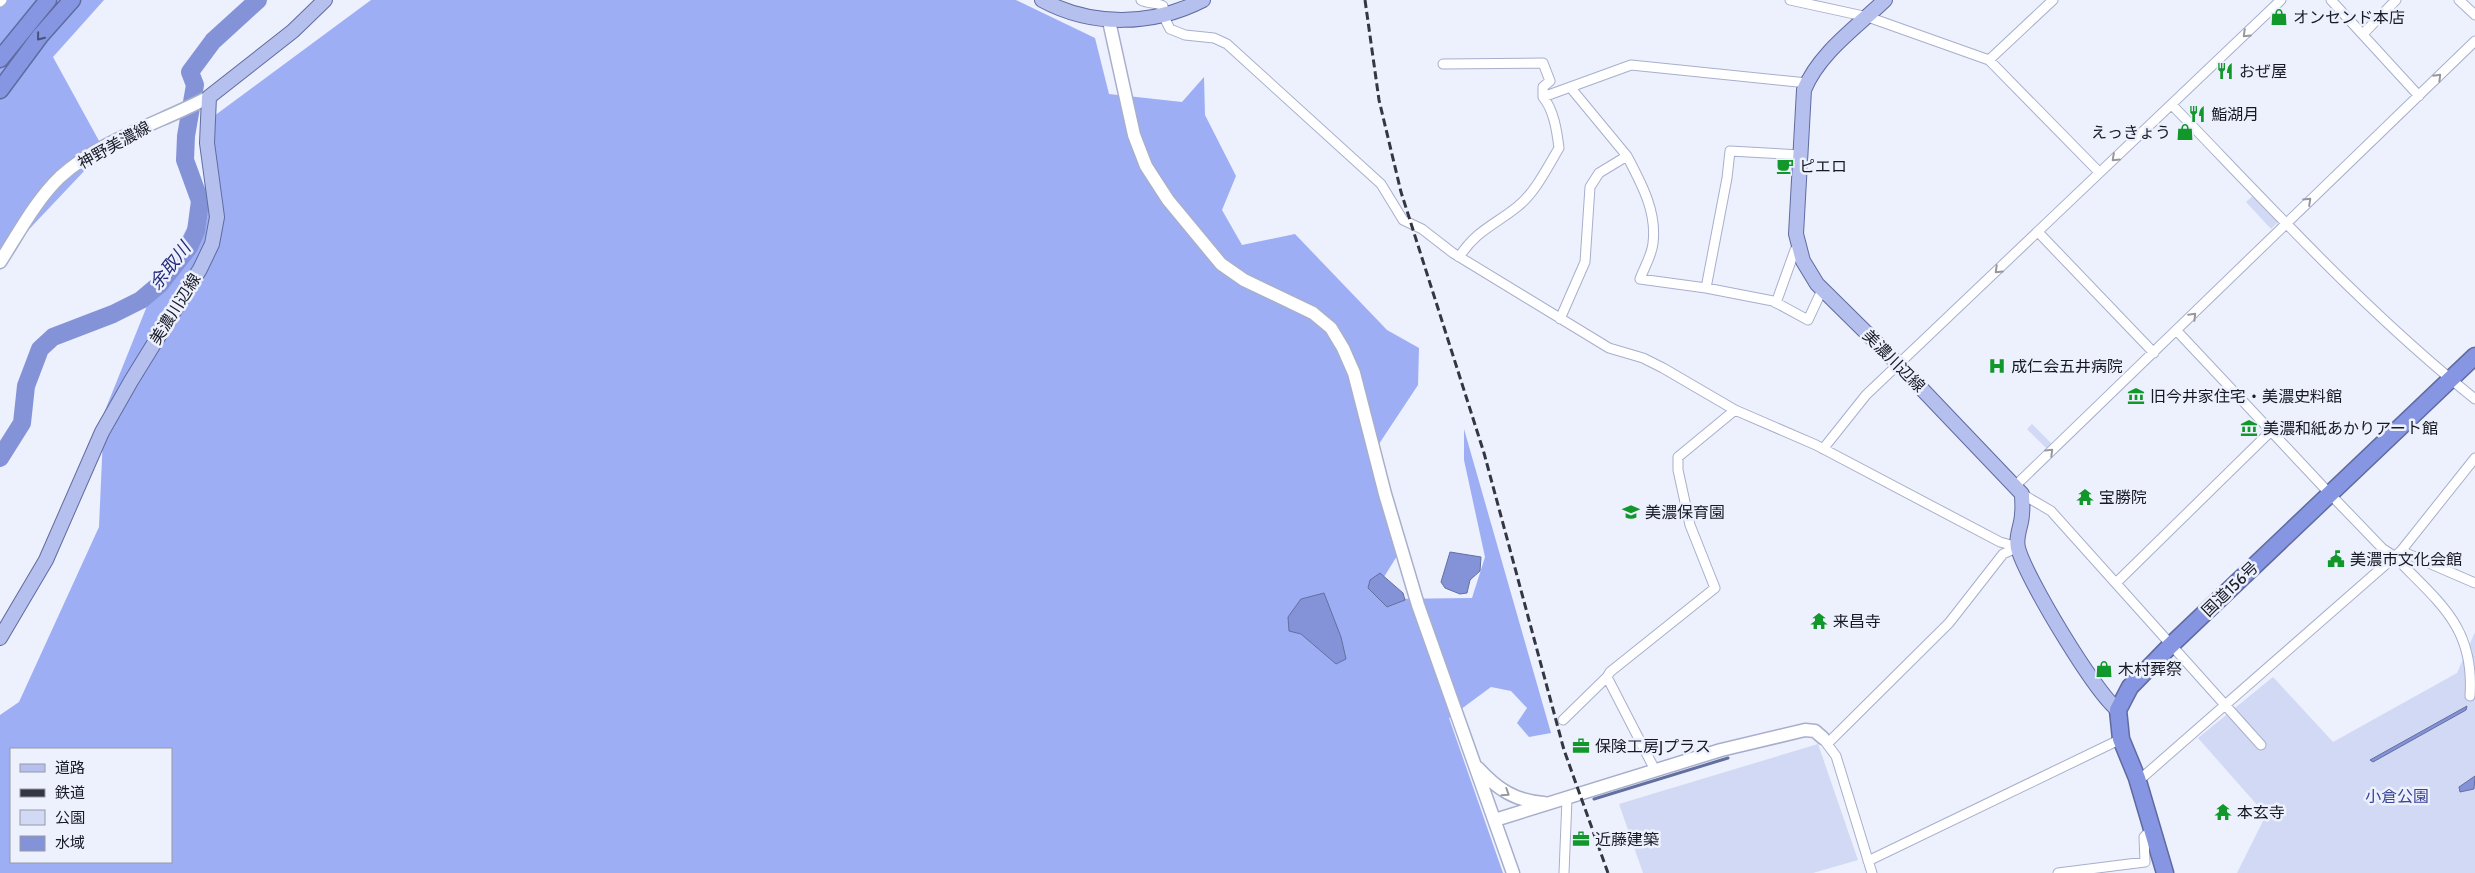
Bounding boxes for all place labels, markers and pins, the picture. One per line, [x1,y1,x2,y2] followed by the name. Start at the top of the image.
[2269,7,2289,27] shop icon: オンセンド本店
[2293,8,2405,27] place label: オンセンド本店
[2215,61,2235,81] restaurant icon: おぜ屋
[2239,62,2287,81] place label: おぜ屋
[2187,104,2207,124] restaurant icon: 鮨湖月
[2211,105,2259,124] place label: 鮨湖月
[2175,122,2195,142] shop icon: えっきょう
[2091,123,2171,142] place label: えっきょう
[1775,156,1795,176] cafe icon: ピエロ
[1799,157,1847,176] place label: ピエロ
[1987,356,2007,376] hospital icon: 成仁会五井病院
[2011,357,2123,376] place label: 成仁会五井病院
[2126,386,2146,406] museum icon: 旧今井家住宅・美濃史料館
[2150,387,2342,406] place label: 旧今井家住宅・美濃史料館
[2239,418,2259,438] museum icon: 美濃和紙あかりアート館
[2263,419,2438,438] place label: 美濃和紙あかりアート館
[2075,487,2095,507] temple icon: 宝勝院
[2099,488,2147,507] place label: 宝勝院
[1621,502,1641,522] school or university icon: 美濃保育園
[1645,503,1725,522] place label: 美濃保育園
[2326,549,2346,569] public building icon: 美濃市文化会館
[2350,550,2462,569] place label: 美濃市文化会館
[1809,611,1829,631] temple icon: 来昌寺
[1833,612,1881,631] place label: 来昌寺
[2094,659,2114,679] shop icon: 木村葬祭
[2118,660,2182,679] place label: 木村葬祭
[1571,736,1591,756] office icon: 保険工房Jプラス
[1595,737,1711,756] place label: 保険工房Jプラス
[2213,802,2233,822] temple icon: 本玄寺
[2237,803,2285,822] place label: 本玄寺
[1571,829,1591,849] office icon: 近藤建築
[1595,830,1659,849] place label: 近藤建築

